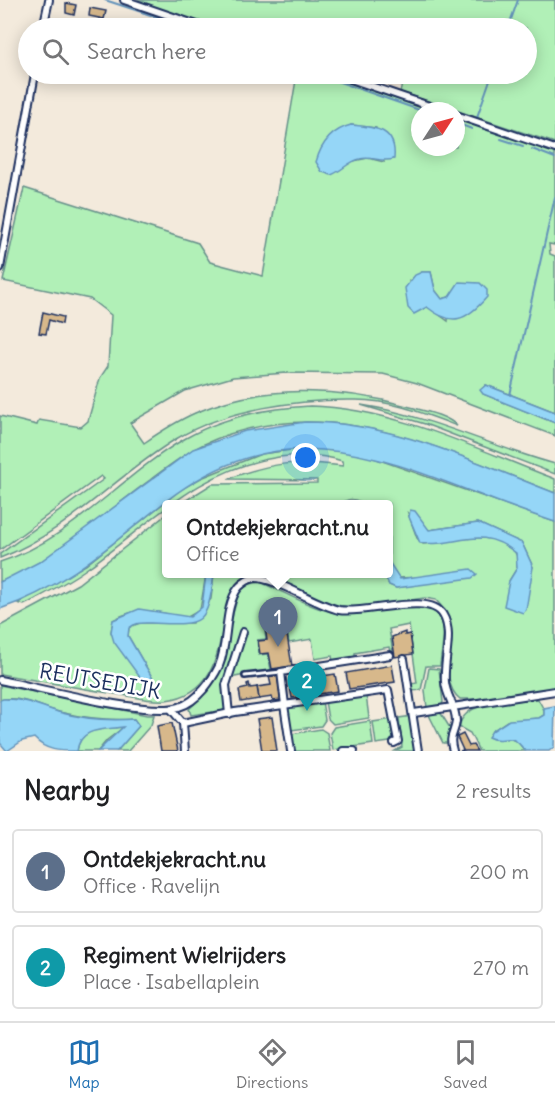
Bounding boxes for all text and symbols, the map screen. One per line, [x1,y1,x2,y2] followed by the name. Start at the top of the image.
[18,18,537,84] search box
[39,35,72,68] icon: search
[87,37,206,65] text: Search here
[411,102,465,156] north arrow
[291,443,320,472] your location
[162,500,393,578] popup
[186,513,369,541] text: Ontdekjekracht.nu
[186,541,240,566] text: Office
[258,598,298,647] pin: 1
[37,657,163,705] street label: REUTSEDIJK
[288,662,326,711] pin: 2
[24,774,110,807] text: Nearby
[456,778,531,803] text: 2 results
[83,845,266,873] text: Ontdekjekracht.nu
[42,859,49,884] text: 1
[469,859,529,884] text: 200 m
[83,873,220,898] text: Office · Ravelijn
[83,941,286,969] text: Regiment Wielrijders
[40,955,51,980] text: 2
[473,955,529,980] text: 270 m
[83,969,260,994] text: Place · Isabellaplein
[68,1036,101,1092] tab: Map
[236,1036,308,1092] tab: Directions
[444,1036,487,1092] tab: Saved

